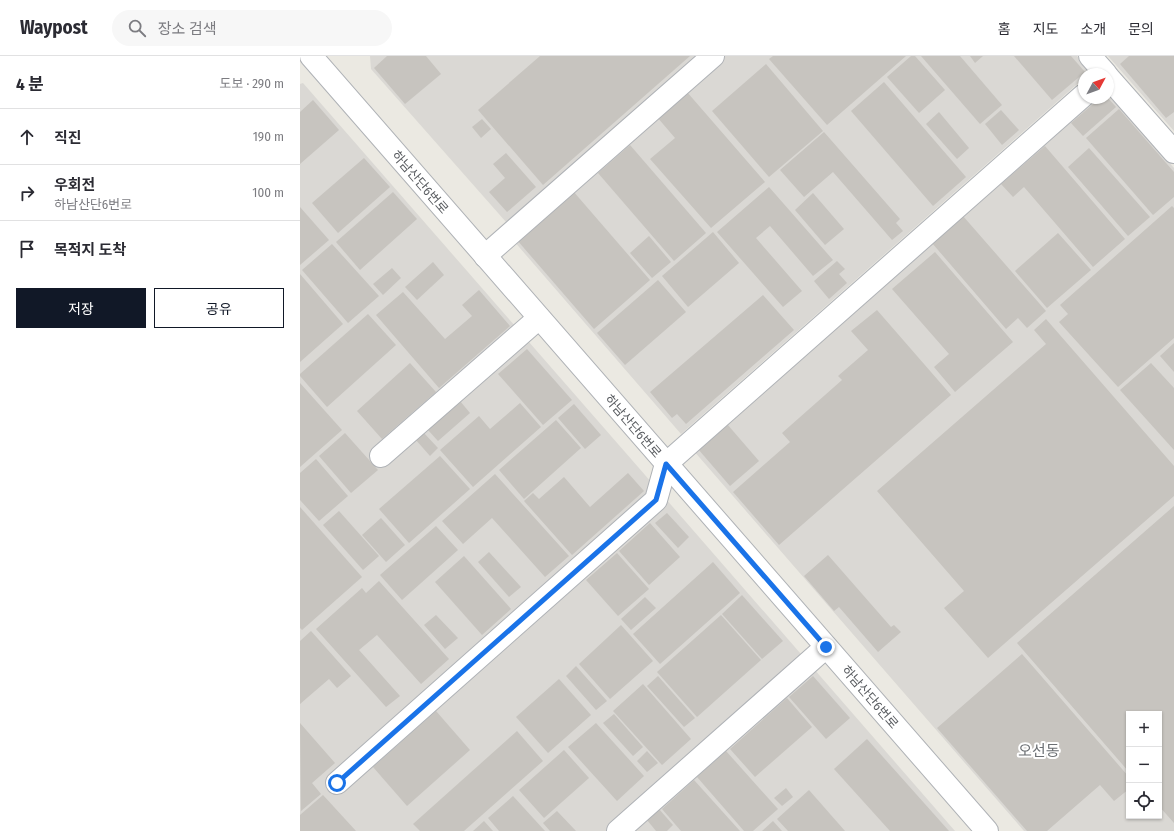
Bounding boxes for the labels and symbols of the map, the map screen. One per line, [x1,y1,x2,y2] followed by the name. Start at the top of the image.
[1078,68,1114,104] north arrow
[389,148,451,216] street label: 하남산단6번로
[602,392,664,460] street label: 하남산단6번로
[817,638,835,656] route end
[839,663,901,731] street label: 하남산단6번로
[1018,742,1060,760] district label: 오선동
[328,774,346,792] route start

